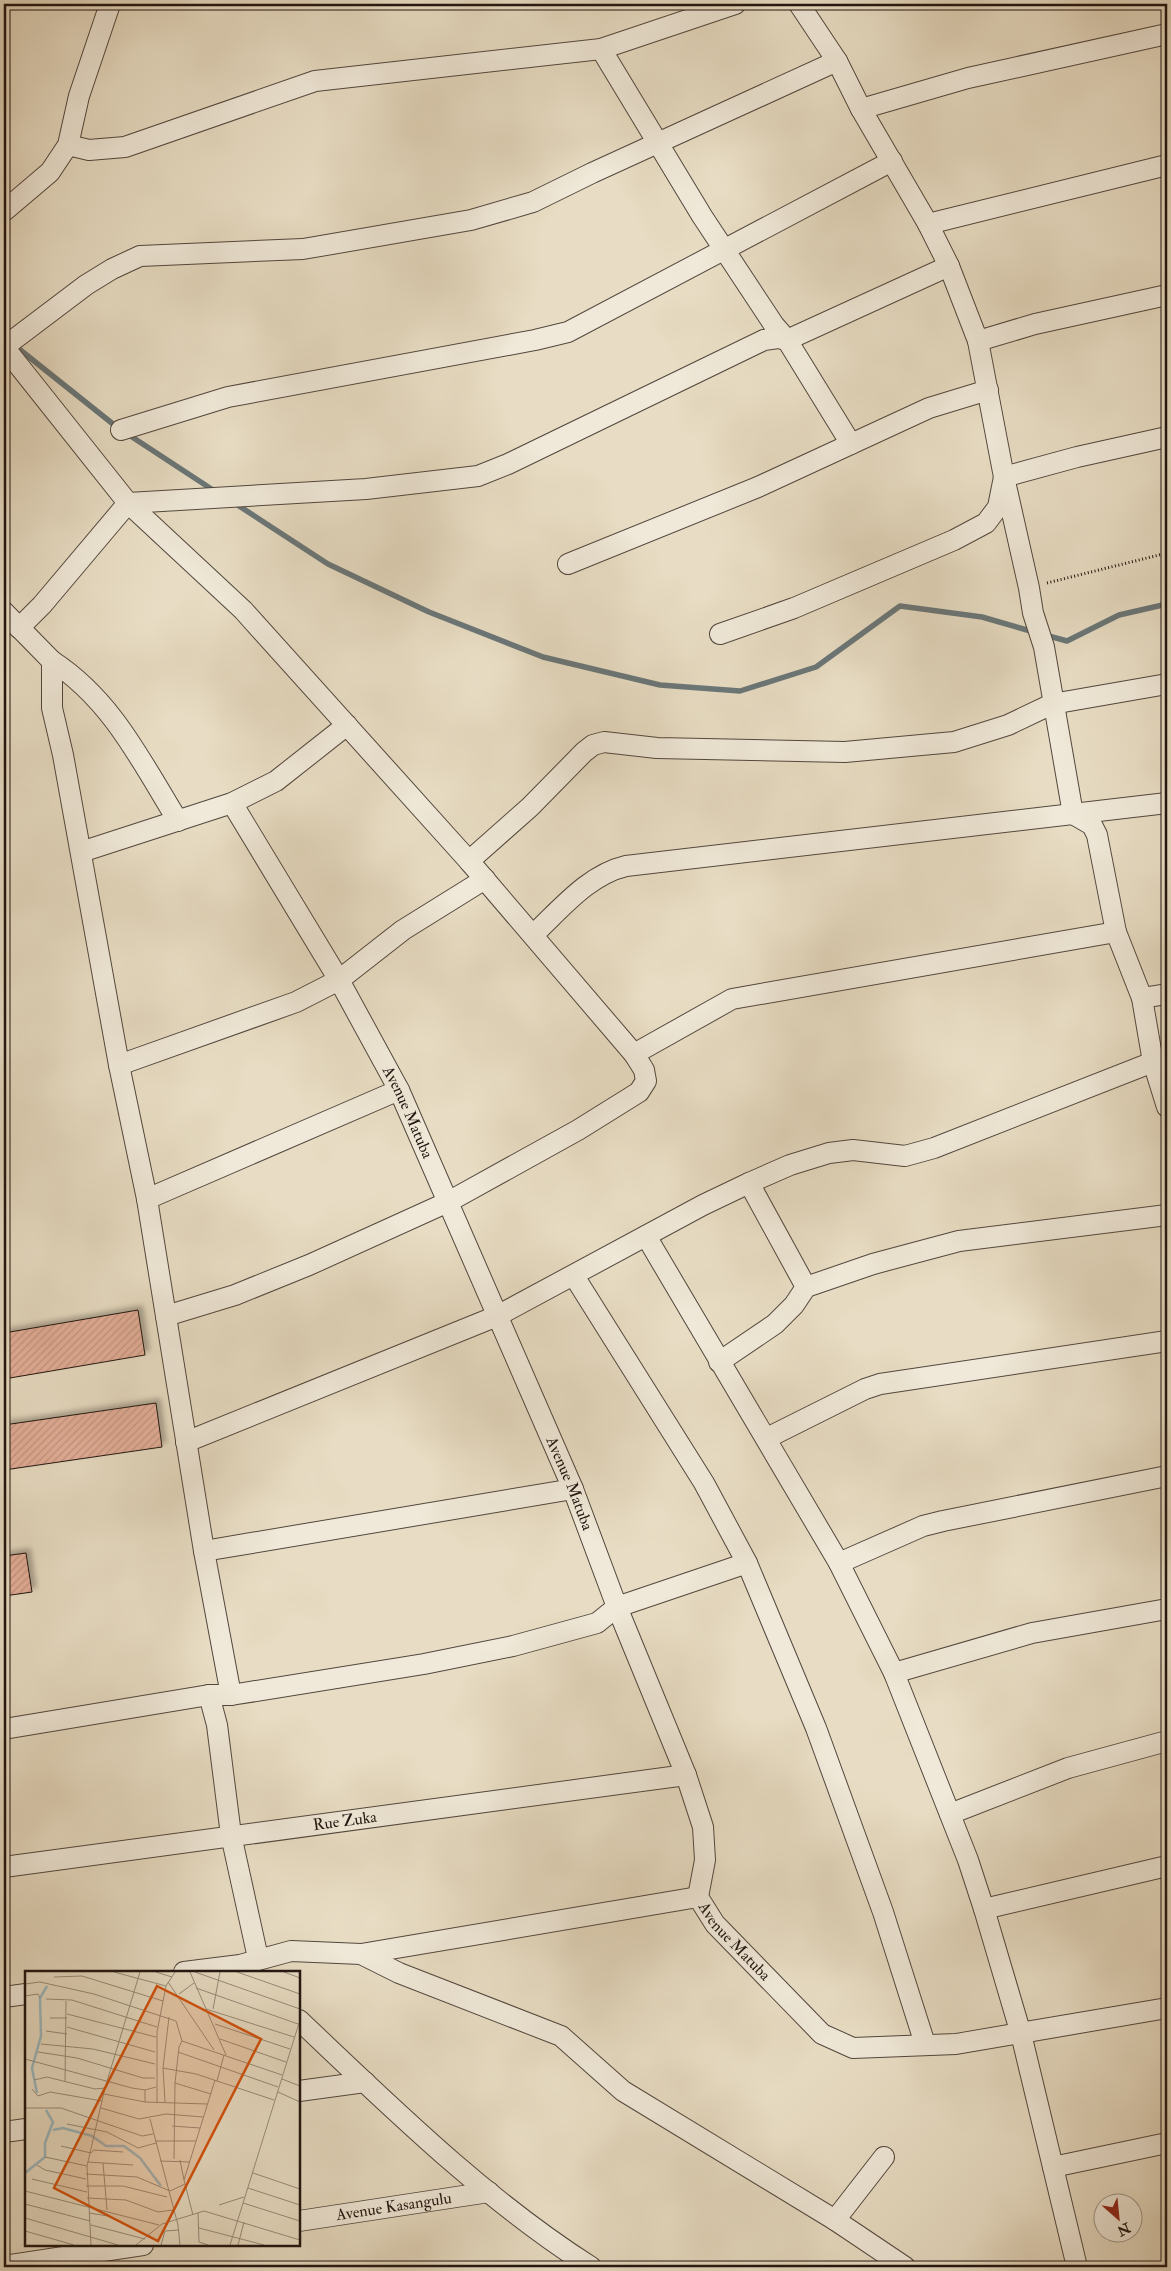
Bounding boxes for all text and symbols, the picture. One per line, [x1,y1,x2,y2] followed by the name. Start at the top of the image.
[377,1062,438,1162] street label: Avenue Matuba
[541,1433,598,1534] street label: Avenue Matuba
[312,1807,378,1835] street label: Rue Zuka
[693,1897,775,1985] street label: Avenue Matuba
[25,1971,300,2246] inset map
[334,2188,453,2225] street label: Avenue Kasangulu
[1094,2194,1144,2244] north arrow
[1114,2218,1134,2240] text: N

